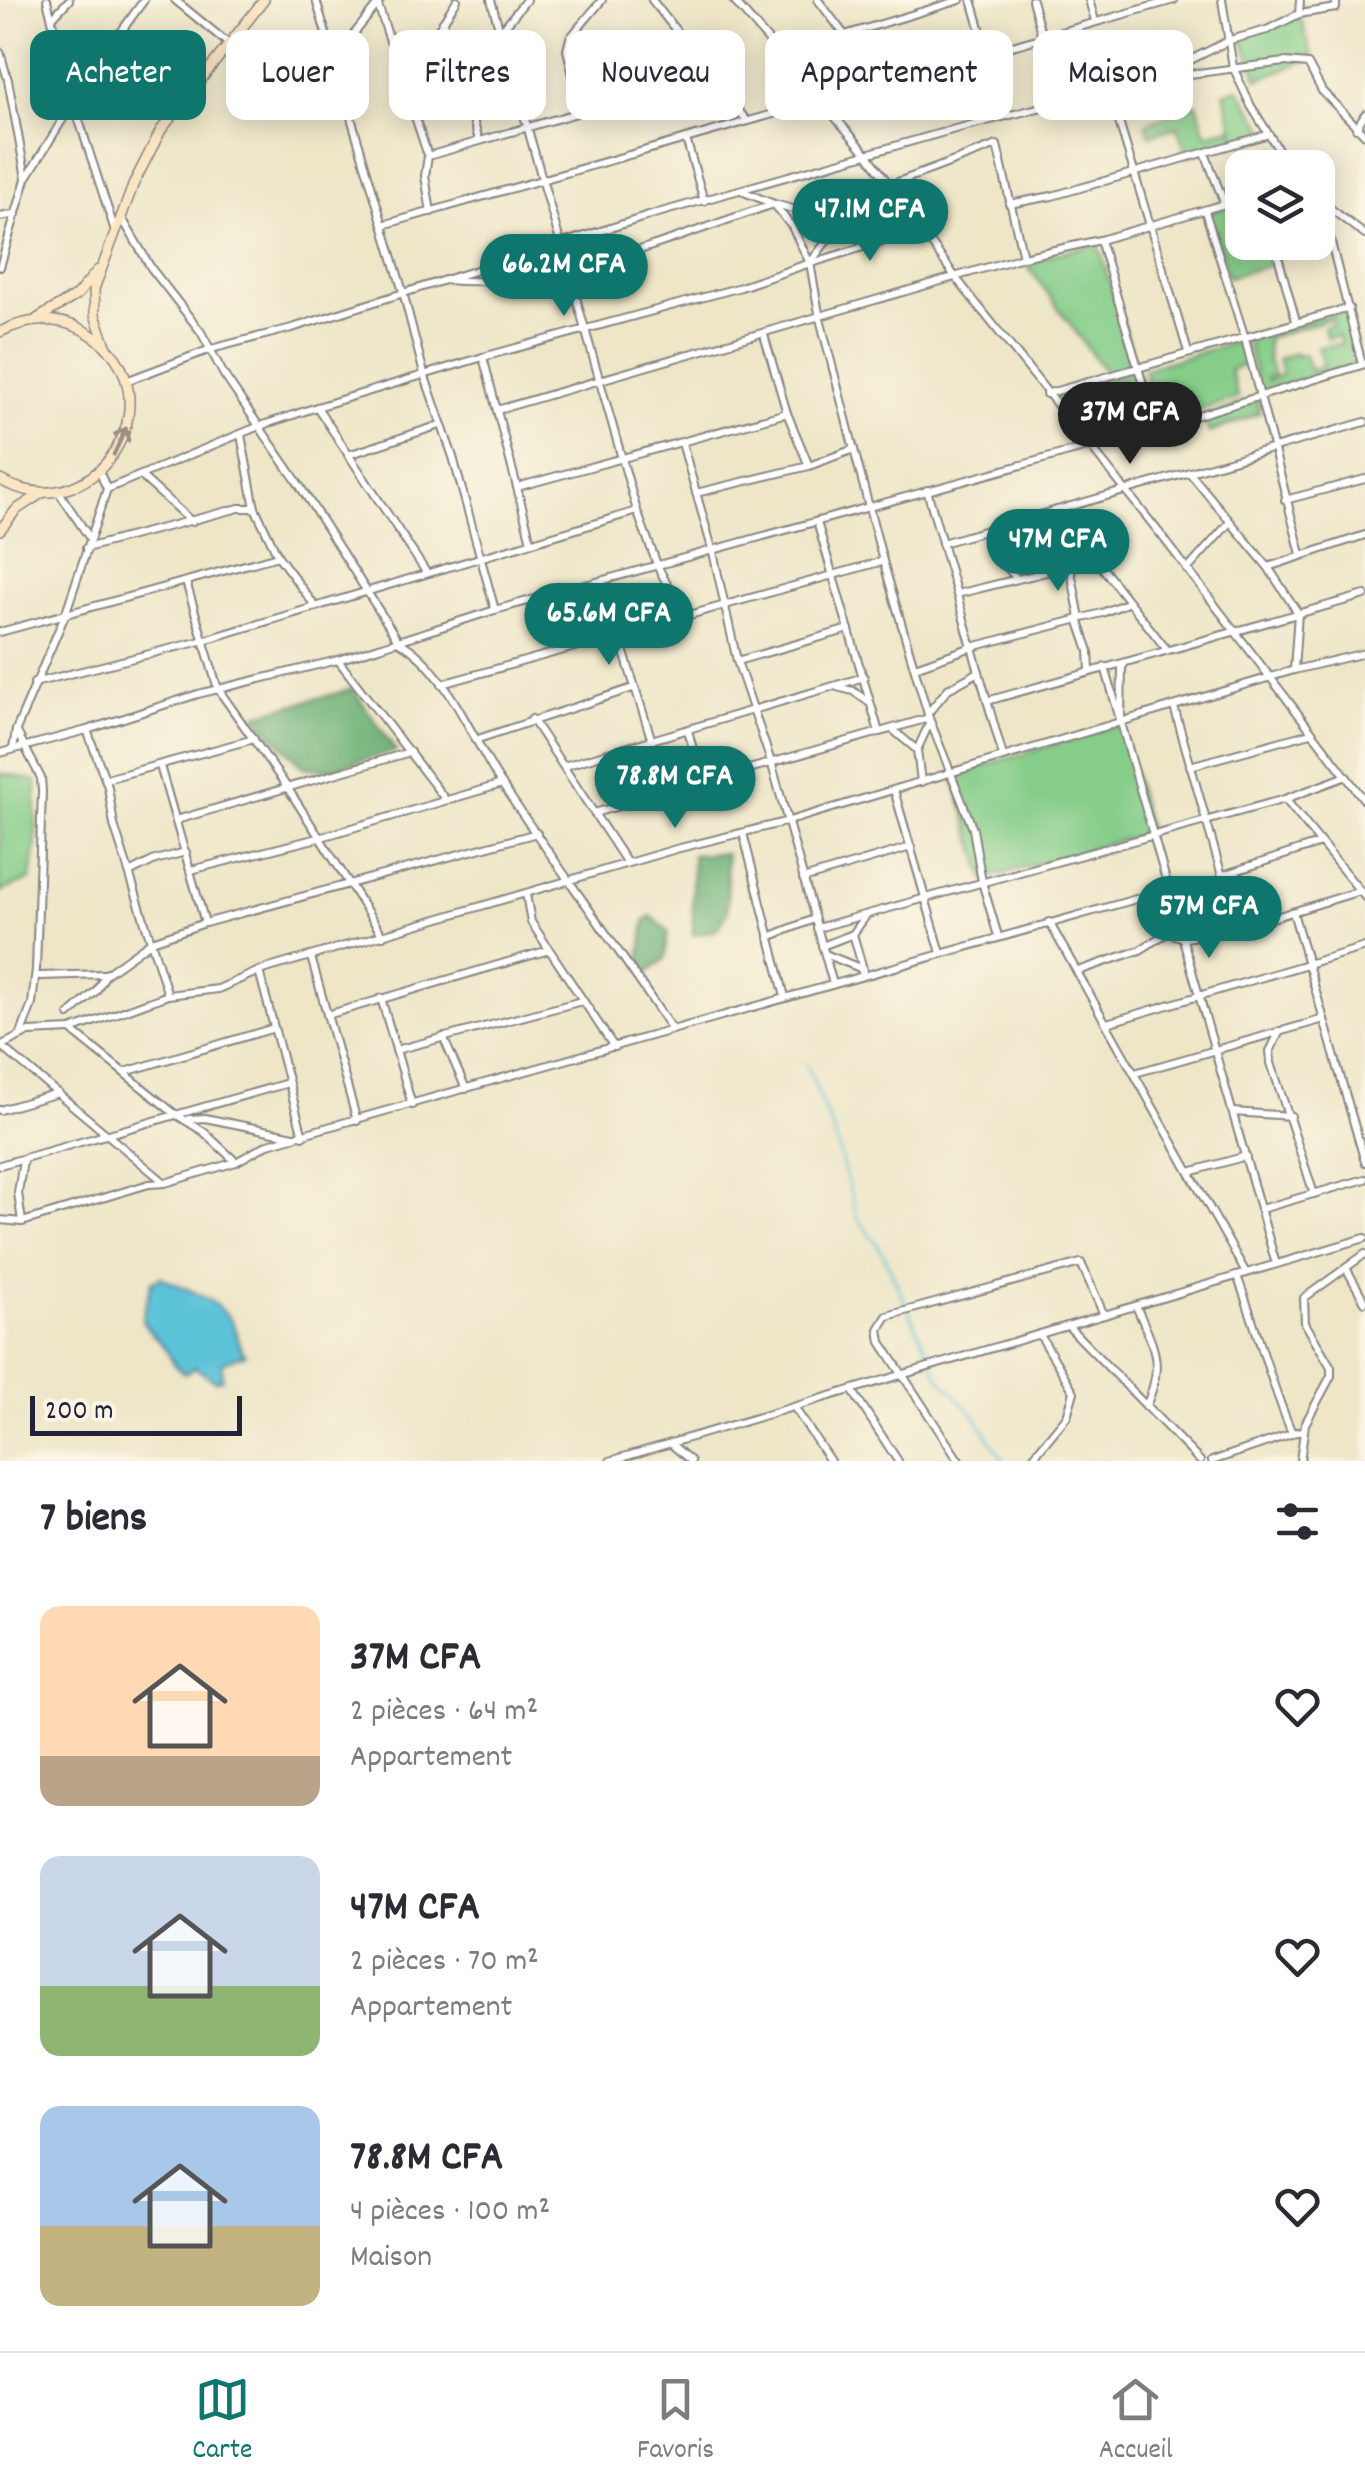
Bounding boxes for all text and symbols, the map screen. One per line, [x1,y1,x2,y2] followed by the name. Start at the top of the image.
[30,30,206,120] chip: Acheter
[226,30,369,120] chip: Louer
[389,30,546,120] chip: Filtres
[566,30,745,120] chip: Nouveau
[765,30,1013,120] chip: Appartement
[1033,30,1193,120] chip: Maison
[1225,150,1335,260] map controls
[1225,150,1335,260] button: layers
[756,179,984,264] pin: 47.1M CFA
[814,188,926,234] text: 47.1M CFA
[450,234,678,319] pin: 66.2M CFA
[502,243,626,289] text: 66.2M CFA
[1038,382,1222,467] pin: 37M CFA
[1080,391,1180,437] text: 37M CFA
[112,426,130,457] one-way arrow
[966,509,1150,594] pin: 47M CFA
[1008,518,1108,564] text: 47M CFA
[495,583,723,668] pin: 65.6M CFA
[546,592,672,638] text: 65.6M CFA
[561,746,789,831] pin: 78.8M CFA
[617,755,733,801] text: 78.8M CFA
[1117,876,1301,961] pin: 57M CFA
[1159,885,1259,931] text: 57M CFA
[30,1391,242,1436] scale bar
[45,1393,113,1433] text: 200 m
[40,1491,147,1551] text: 7 biens
[1270,1494,1325,1549] icon: filters
[350,1630,481,1690] text: 37M CFA
[120,1646,240,1766] icon: home
[1270,1679,1325,1734] icon: heart
[350,1690,538,1736] text: 2 pièces · 64 m²
[350,1736,512,1782] text: Appartement
[350,1880,480,1940] text: 47M CFA
[120,1896,240,2016] icon: home
[1270,1929,1325,1984] icon: heart
[350,1940,539,1986] text: 2 pièces · 70 m²
[350,1986,512,2032] text: Appartement
[350,2130,503,2190] text: 78.8M CFA
[120,2146,240,2266] icon: home
[1270,2179,1325,2234] icon: heart
[350,2190,550,2236] text: 4 pièces · 100 m²
[350,2236,432,2282] text: Maison
[192,2372,252,2472] tab: Carte
[637,2372,714,2472] tab: Favoris
[1099,2372,1173,2472] tab: Accueil

